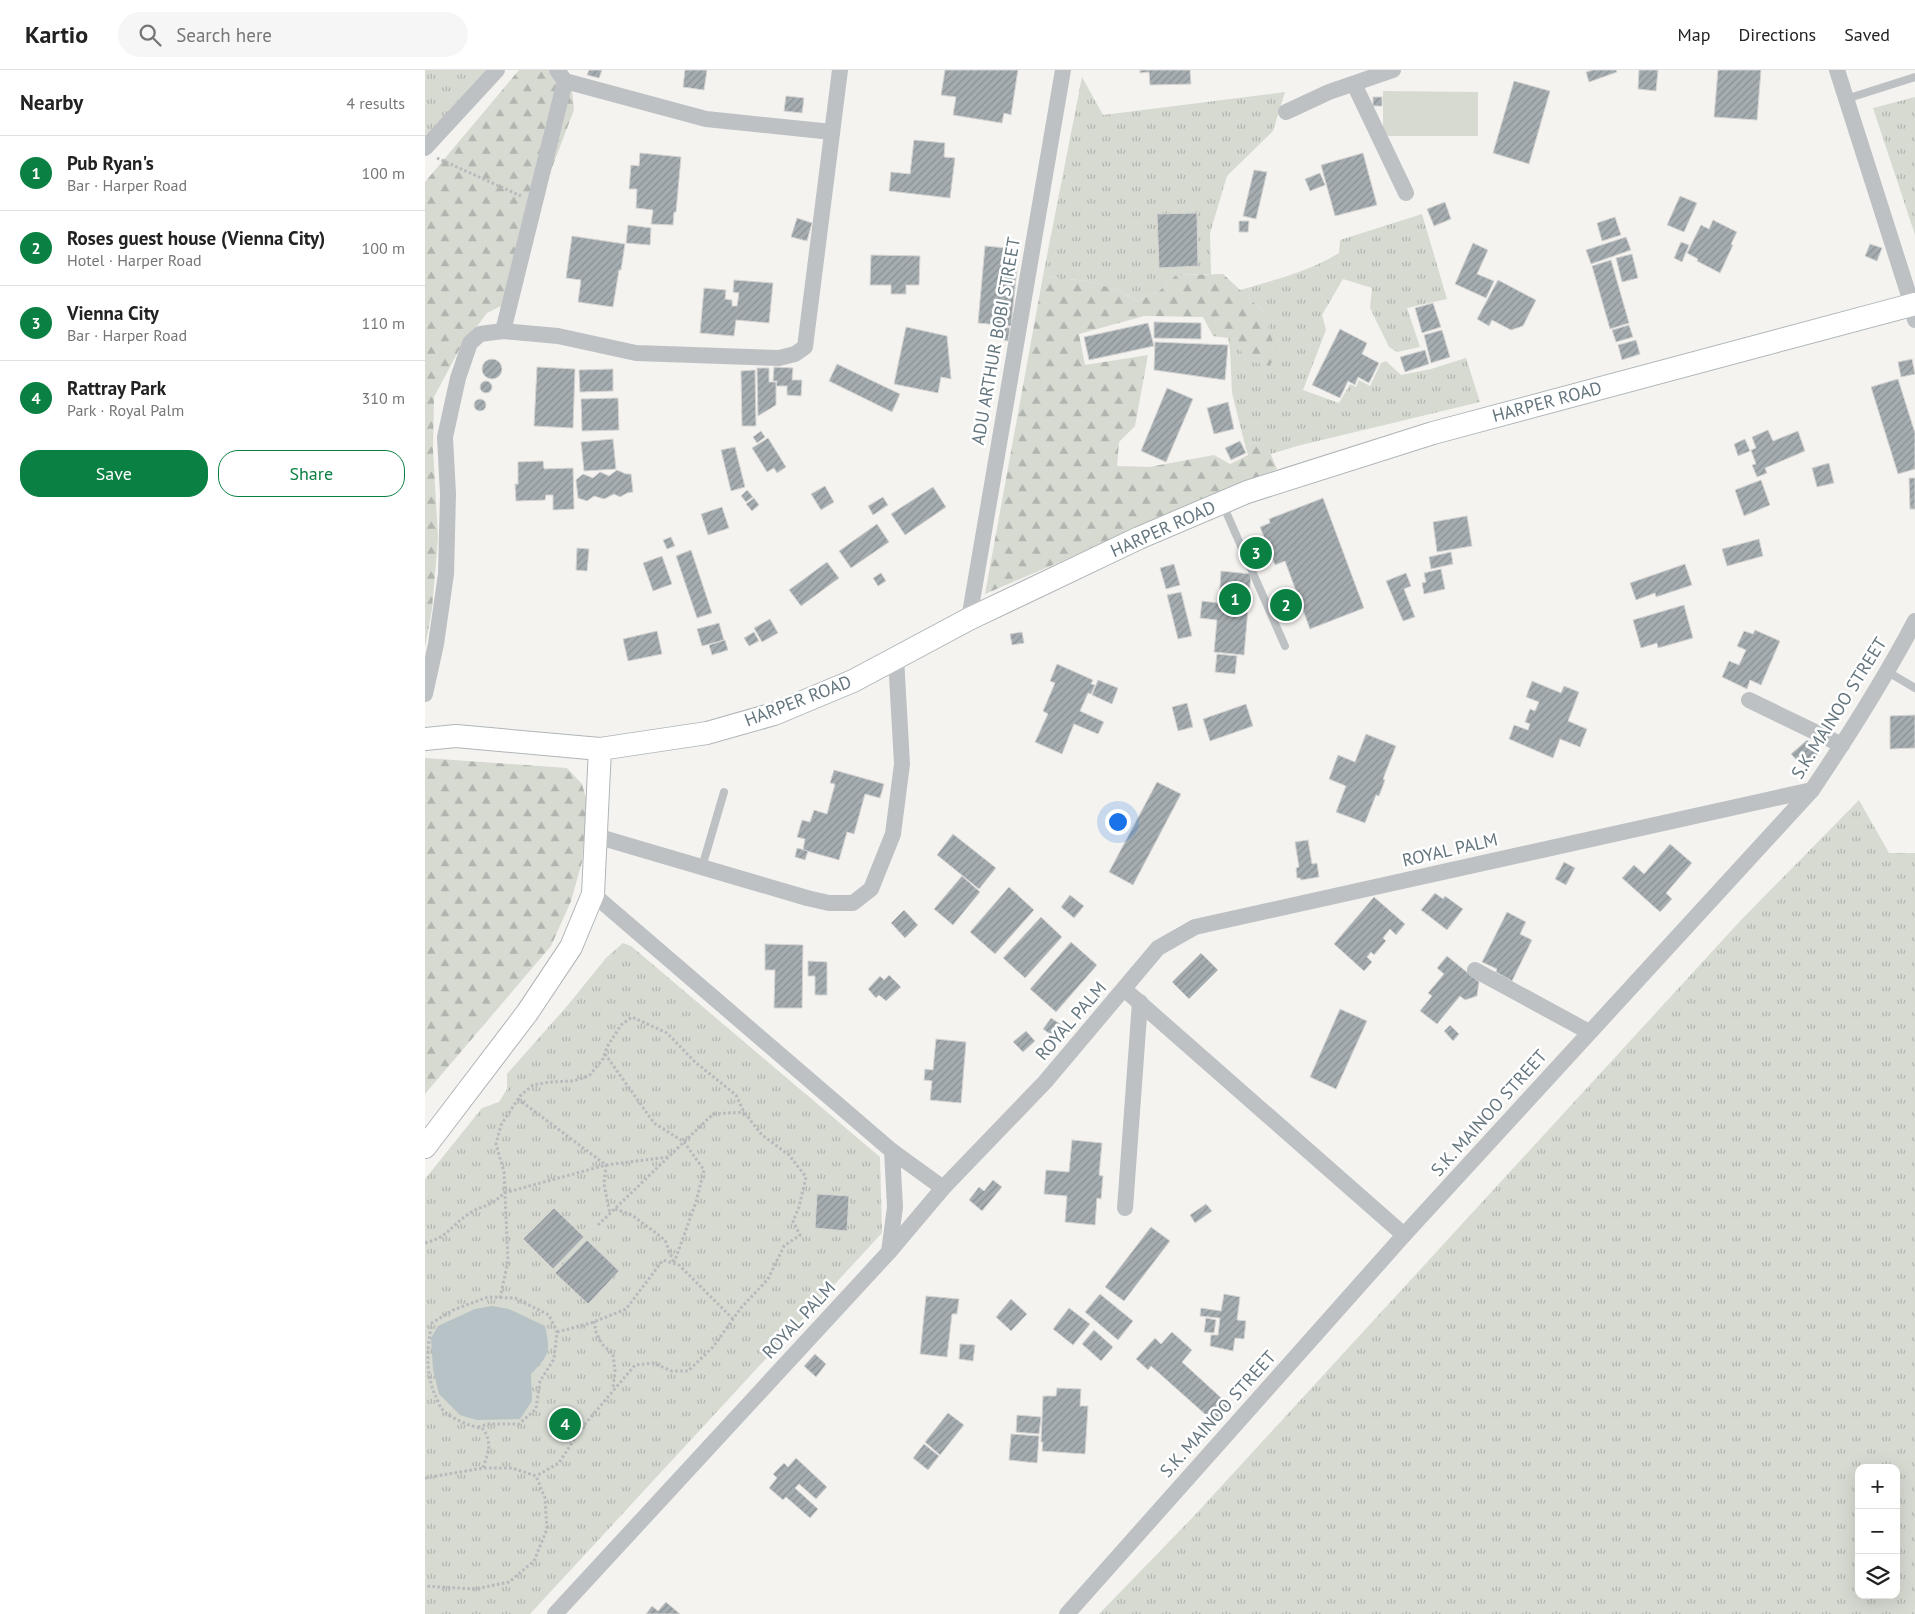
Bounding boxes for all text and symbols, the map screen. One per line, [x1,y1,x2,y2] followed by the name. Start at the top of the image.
[118,12,468,57] search box
[25,19,88,50] text: Kartio
[136,21,164,49] icon: search
[176,23,272,47] text: Search here
[1678,23,1710,46] text: Map
[1738,23,1816,46] text: Directions
[1844,23,1890,46] text: Saved
[20,89,83,116] text: Nearby
[346,93,405,113] text: 4 results
[67,151,154,175] text: Pub Ryan's
[31,163,41,183] text: 1
[362,163,405,183] text: 100 m
[67,175,187,195] text: Bar · Harper Road
[67,226,325,250] text: Roses guest house (Vienna City)
[966,235,1025,447] street label: ADU ARTHUR BOBI STREET
[31,238,41,258] text: 2
[362,238,405,258] text: 100 m
[67,250,202,270] text: Hotel · Harper Road
[67,301,159,325] text: Vienna City
[31,313,41,333] text: 3
[362,313,405,333] text: 110 m
[67,325,187,345] text: Bar · Harper Road
[67,376,166,400] text: Rattray Park
[1489,376,1604,427] street label: HARPER ROAD
[31,388,41,408] text: 4
[362,388,405,408] text: 310 m
[67,400,184,420] text: Park · Royal Palm
[20,450,208,497] button: Save
[218,450,405,497] button: Share
[1107,495,1219,562] street label: HARPER ROAD
[1240,534,1272,572] pin: 3
[1219,580,1251,618] pin: 1
[1270,586,1302,624] pin: 2
[1786,633,1891,783] street label: S.K. MAINOO STREET
[741,670,855,731] street label: HARPER ROAD
[1105,809,1131,835] your location
[1400,827,1500,872] street label: ROYAL PALM
[1030,976,1111,1065] street label: ROYAL PALM
[1426,1044,1552,1181] street label: S.K. MAINOO STREET
[757,1276,840,1363] street label: ROYAL PALM
[1155,1345,1281,1482] street label: S.K. MAINOO STREET
[549,1405,581,1443] pin: 4
[1855,1464,1900,1599] map controls
[1855,1464,1900,1509] button: +
[1855,1509,1900,1554] button: −
[1855,1554,1900,1599] button: layers

